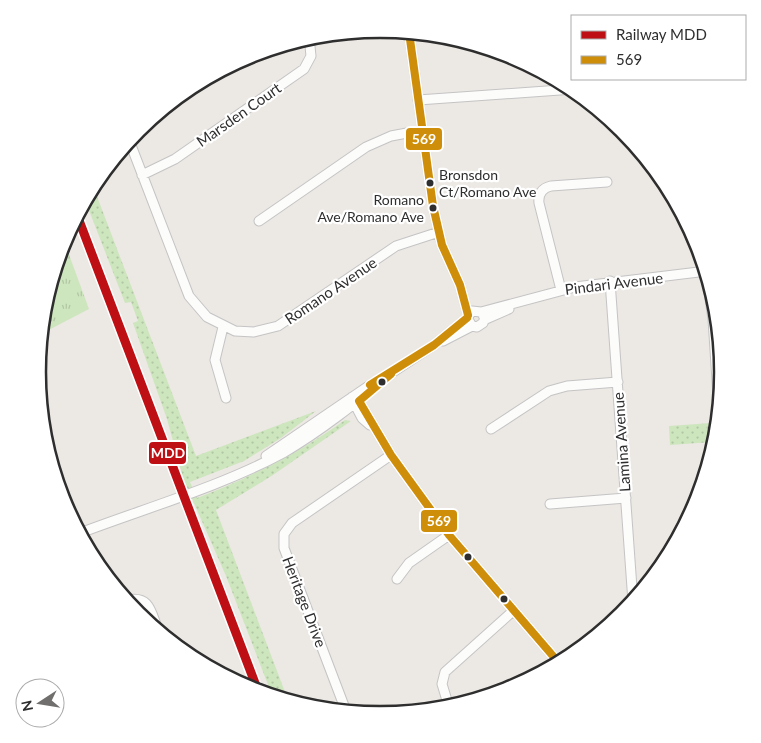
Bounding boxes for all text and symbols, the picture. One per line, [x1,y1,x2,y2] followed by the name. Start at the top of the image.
[571,15,746,80] legend
[616,25,707,43] text: Railway MDD
[616,50,642,68] text: 569
[193,78,285,150] street label: Marsden Court
[405,127,443,151] line badge: 569
[412,130,436,147] text: 569
[439,166,536,200] place label: Bronsdon Ct/Romano Ave
[425,178,435,188] marker: Bronsdon Ct/Romano Ave
[317,191,424,225] place label: Romano Ave/Romano Ave
[428,203,438,213] marker: Romano Ave/Romano Ave
[281,253,380,328] street label: Romano Avenue
[564,268,664,298] street label: Pindari Avenue
[377,377,387,387] unlabelled marker
[609,392,633,493] street label: Lamina Avenue
[148,441,187,465] line badge: MDD
[151,444,186,461] text: MDD
[420,509,458,533] line badge: 569
[427,512,451,529] text: 569
[463,552,473,562] unlabelled marker
[279,553,331,650] street label: Heritage Drive
[499,594,509,604] unlabelled marker
[15,678,65,728] north arrow
[17,699,36,713] text: N

